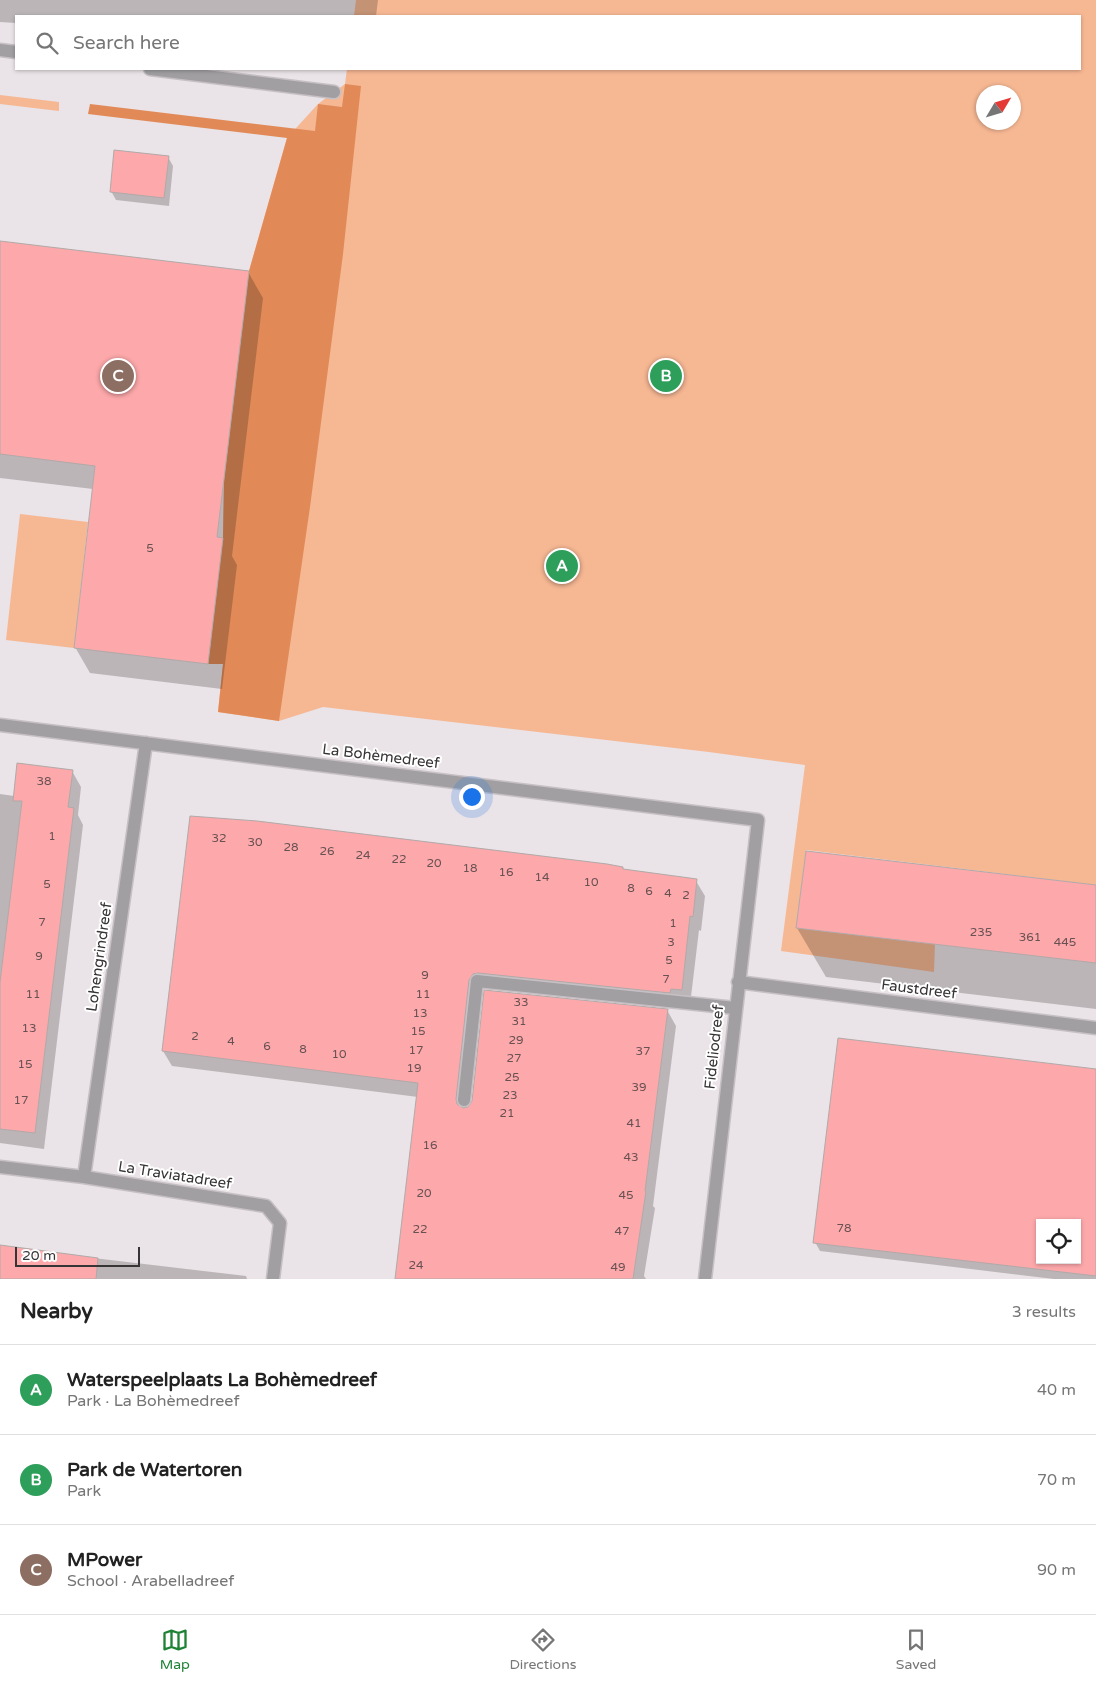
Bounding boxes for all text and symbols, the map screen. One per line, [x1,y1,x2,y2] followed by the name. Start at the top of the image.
[15,15,1081,70] search box
[33,29,61,57] icon: search
[73,32,180,54] text: Search here
[976,85,1021,130] north arrow
[102,357,134,395] pin: C
[650,357,682,395] pin: B
[146,541,154,555] house number: 5
[546,547,578,585] pin: A
[321,740,441,772] street label: La Bohèmedreef
[36,774,52,788] house number: 38
[459,784,485,810] your location
[48,829,56,843] house number: 1
[211,831,227,845] house number: 32
[247,835,263,849] house number: 30
[283,840,299,854] house number: 28
[319,844,335,858] house number: 26
[355,848,371,862] house number: 24
[391,852,407,866] house number: 22
[426,856,442,870] house number: 20
[462,861,478,875] house number: 18
[498,865,514,879] house number: 16
[534,870,550,884] house number: 14
[583,875,599,889] house number: 10
[43,877,51,891] house number: 5
[627,881,635,895] house number: 8
[645,884,653,898] house number: 6
[664,886,672,900] house number: 4
[682,888,690,902] house number: 2
[82,901,116,1013] street label: Lohengrindreef
[38,915,46,929] house number: 7
[669,916,677,930] house number: 1
[970,925,992,939] house number: 235
[1019,930,1041,944] house number: 361
[667,935,675,949] house number: 3
[1054,935,1076,949] house number: 445
[35,949,43,963] house number: 9
[665,953,673,967] house number: 5
[421,968,429,982] house number: 9
[662,972,670,986] house number: 7
[880,975,958,1003] street label: Faustdreef
[25,987,41,1001] house number: 11
[415,987,431,1001] house number: 11
[513,995,529,1009] house number: 33
[701,1004,727,1090] street label: Fideliodreef
[412,1006,428,1020] house number: 13
[511,1014,527,1028] house number: 31
[21,1021,37,1035] house number: 13
[410,1024,426,1038] house number: 15
[191,1029,199,1043] house number: 2
[508,1033,524,1047] house number: 29
[227,1034,235,1048] house number: 4
[263,1039,271,1053] house number: 6
[299,1042,307,1056] house number: 8
[408,1043,424,1057] house number: 17
[635,1044,651,1058] house number: 37
[331,1047,347,1061] house number: 10
[506,1051,522,1065] house number: 27
[17,1057,33,1071] house number: 15
[406,1061,422,1075] house number: 19
[504,1070,520,1084] house number: 25
[631,1080,647,1094] house number: 39
[502,1088,518,1102] house number: 23
[13,1093,29,1107] house number: 17
[499,1106,515,1120] house number: 21
[626,1116,642,1130] house number: 41
[422,1138,438,1152] house number: 16
[623,1150,639,1164] house number: 43
[117,1157,233,1193] street label: La Traviatadreef
[416,1186,432,1200] house number: 20
[618,1188,634,1202] house number: 45
[1036,1219,1081,1264] map controls
[1036,1219,1081,1264] button: locate
[836,1221,852,1235] house number: 78
[412,1222,428,1236] house number: 22
[614,1224,630,1238] house number: 47
[15,1244,140,1267] scale bar
[22,1247,56,1264] text: 20 m
[408,1258,424,1272] house number: 24
[610,1260,626,1274] house number: 49
[20,1299,93,1324] text: Nearby
[1012,1302,1076,1322] text: 3 results
[67,1369,377,1391] text: Waterspeelplaats La Bohèmedreef
[30,1380,42,1400] text: A
[1037,1380,1076,1400] text: 40 m
[67,1391,240,1411] text: Park · La Bohèmedreef
[67,1459,242,1481] text: Park de Watertoren
[30,1470,42,1490] text: B
[1037,1470,1076,1490] text: 70 m
[67,1481,101,1501] text: Park
[67,1549,142,1571] text: MPower
[30,1560,42,1580] text: C
[1037,1560,1076,1580] text: 90 m
[67,1571,234,1591] text: School · Arabelladreef
[160,1626,190,1673] tab: Map
[509,1626,576,1673] tab: Directions
[896,1626,936,1673] tab: Saved

